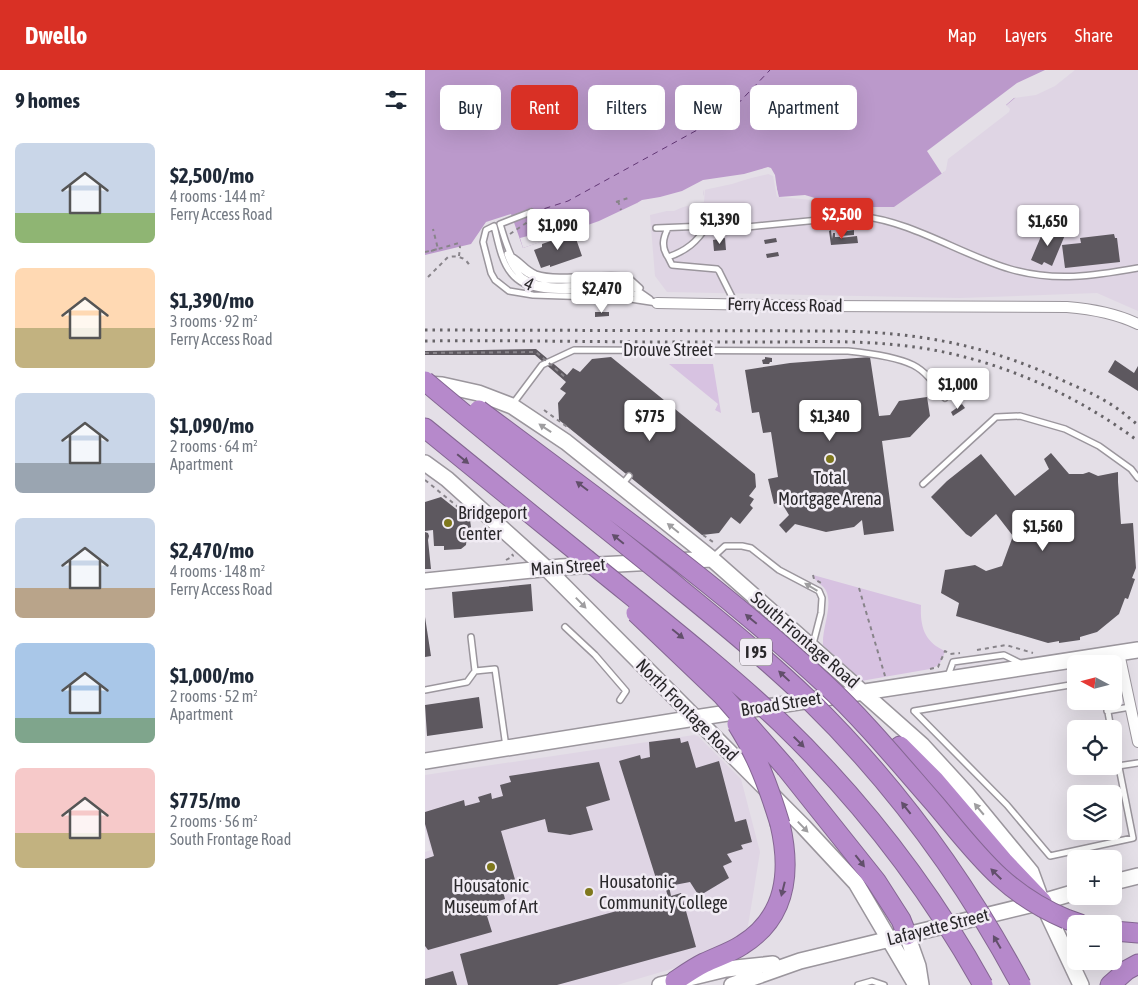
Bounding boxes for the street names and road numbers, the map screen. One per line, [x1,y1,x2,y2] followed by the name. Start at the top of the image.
[521,272,537,295] street label: 4
[727,293,843,316] street label: Ferry Access Road
[623,339,713,360] street label: Drouve Street
[530,553,606,580] street label: Main Street
[747,587,864,692] street label: South Frontage Road
[740,638,772,666] road number: I 95
[632,654,743,765] street label: North Frontage Road
[739,687,823,720] street label: Broad Street
[885,904,991,949] street label: Lafayette Street

